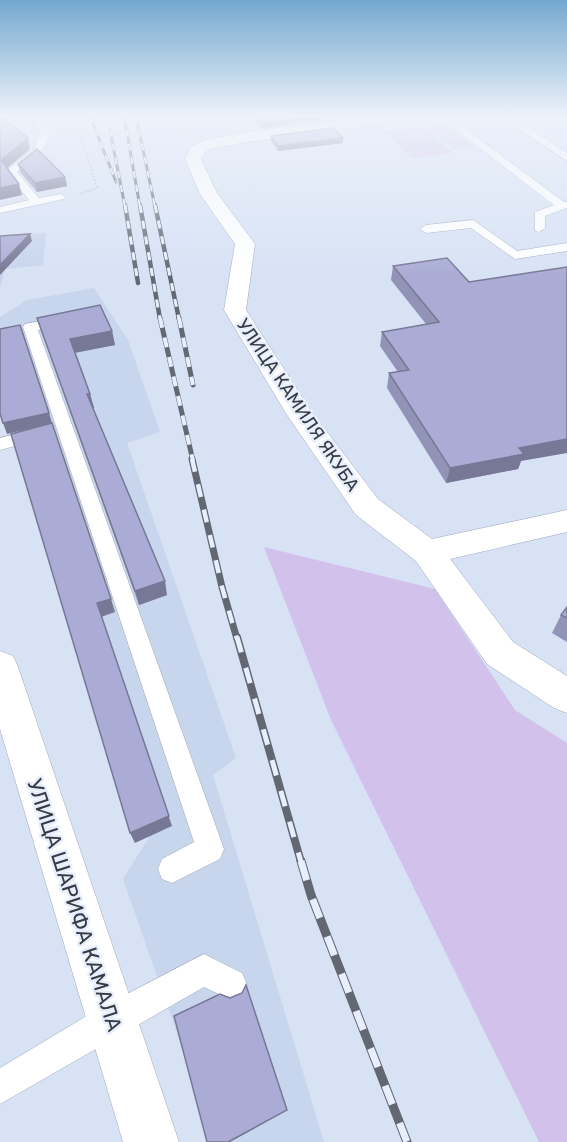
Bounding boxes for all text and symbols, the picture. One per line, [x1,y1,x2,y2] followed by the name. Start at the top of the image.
[232,314,364,496] street label: УЛИЦА КАМИЛЯ ЯКУБА
[22,775,128,1035] street label: УЛИЦА ШАРИФА КАМАЛА

